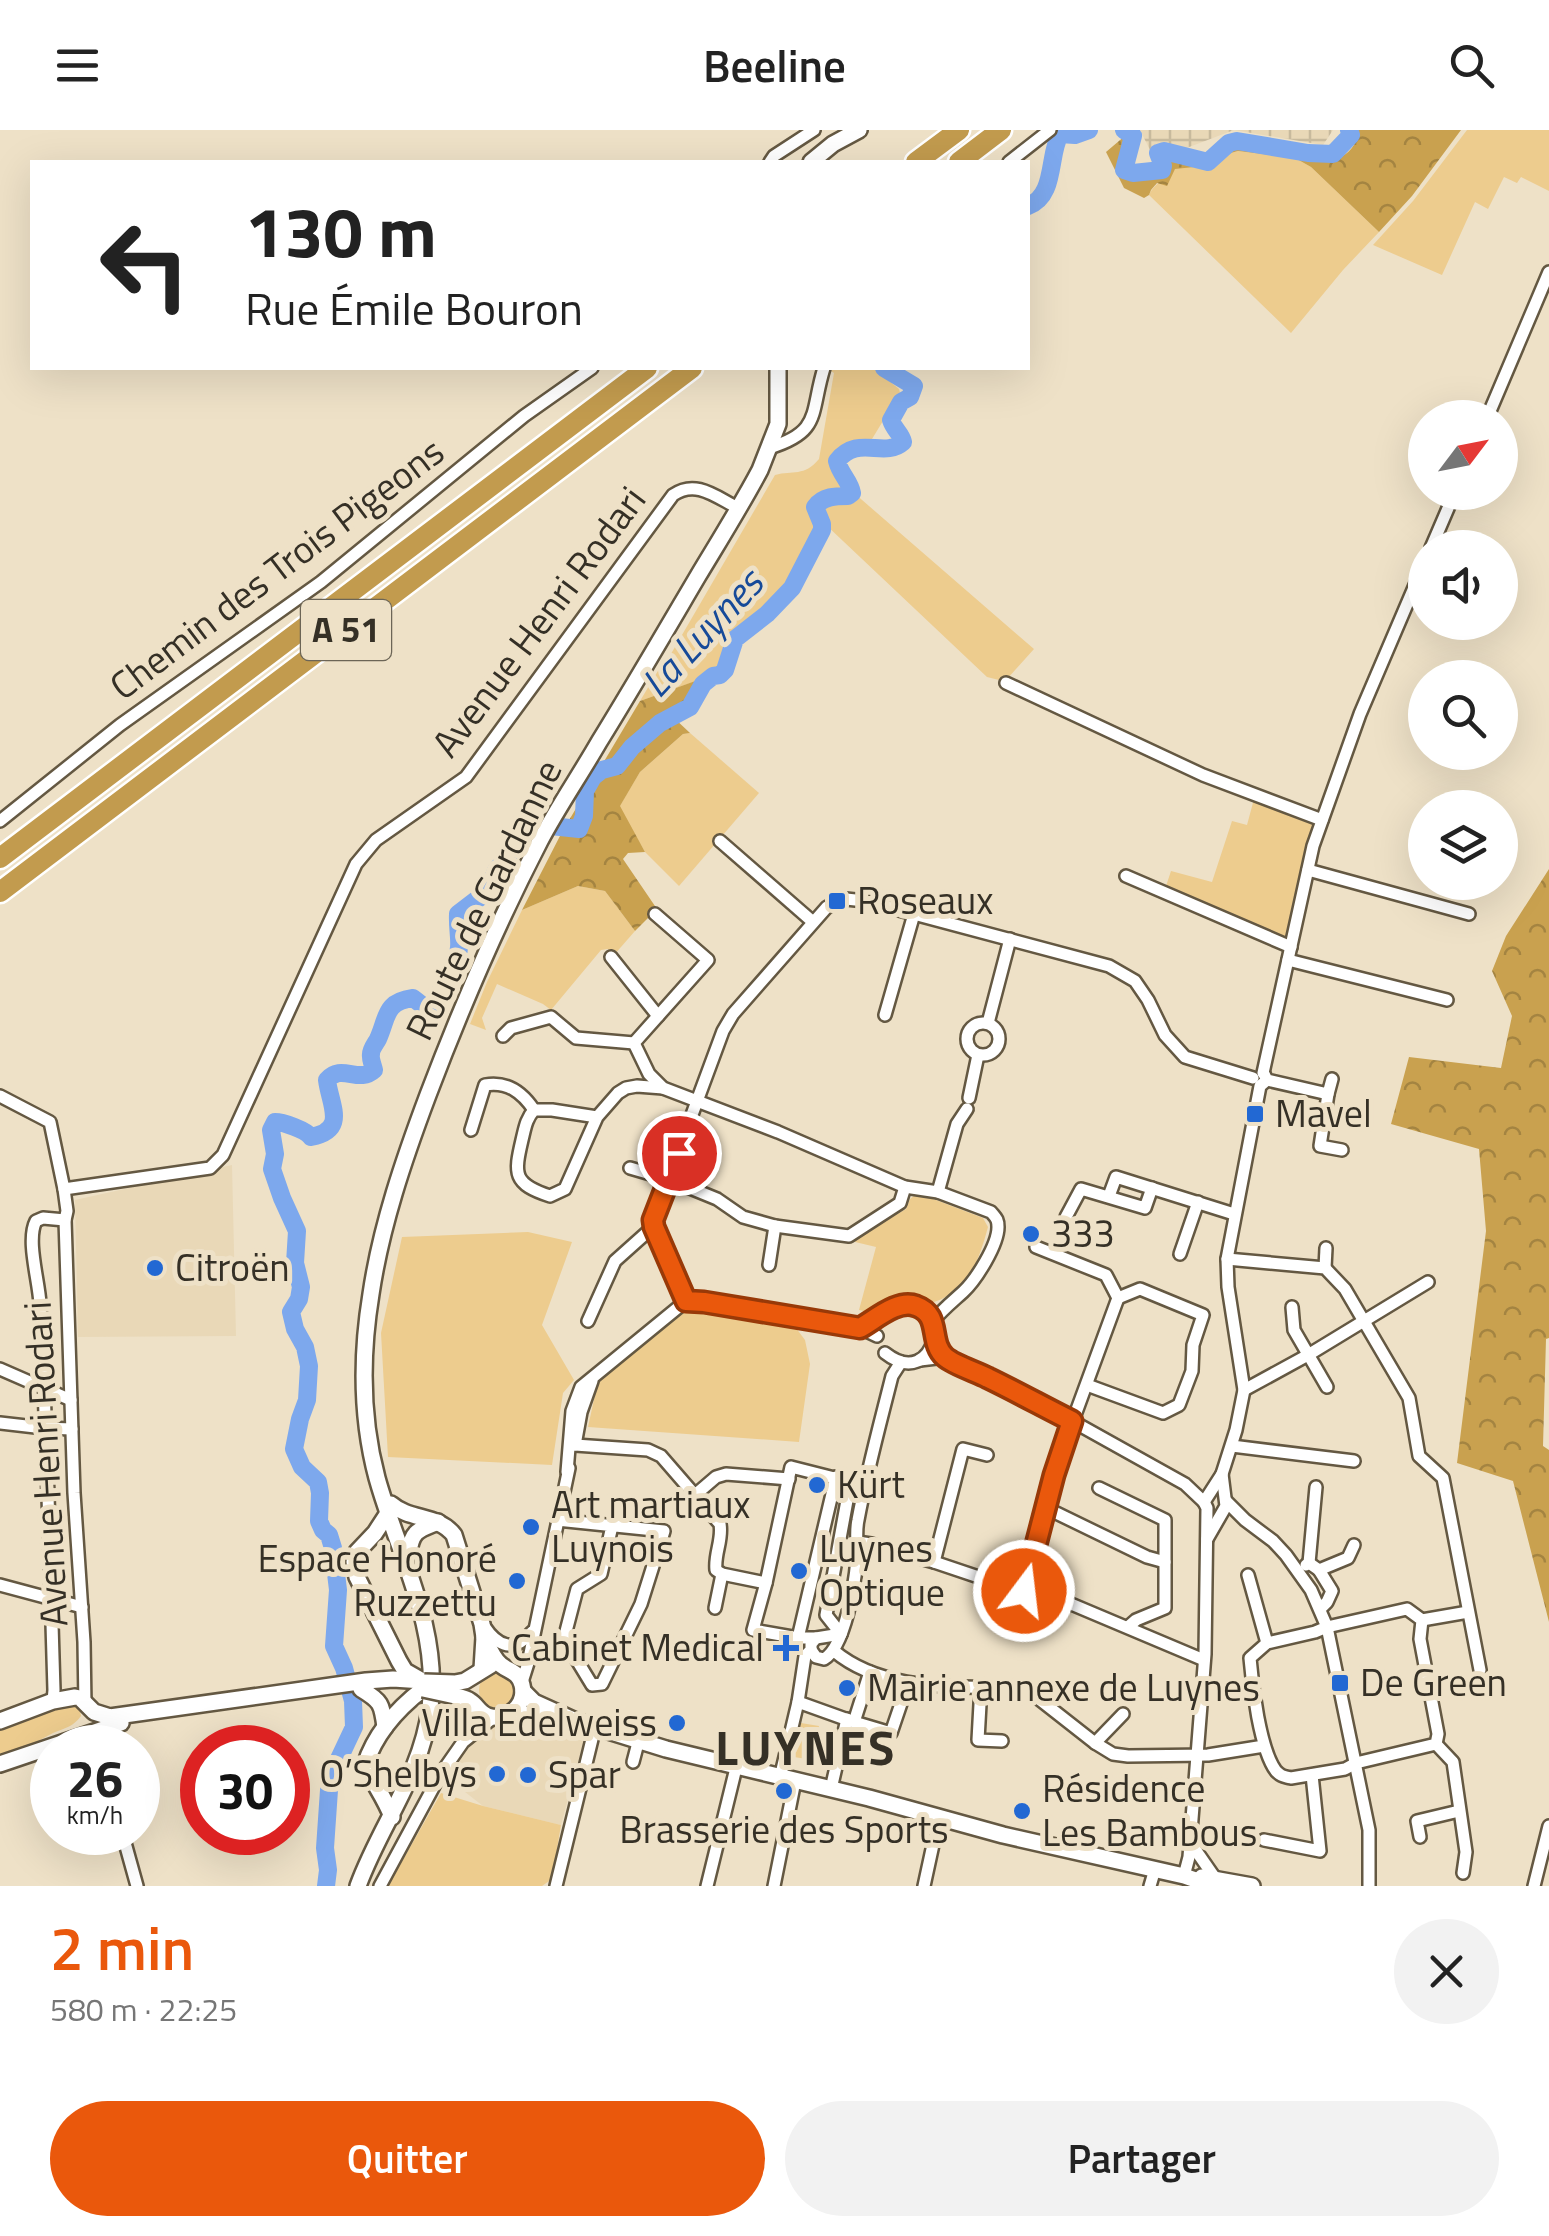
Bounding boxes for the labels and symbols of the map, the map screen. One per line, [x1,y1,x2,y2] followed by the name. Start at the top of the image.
[1408,400,1518,510] north arrow
[97,423,456,714] street label: Chemin des Trois Pigeons
[417,474,659,769] street label: Avenue Henri Rodari
[626,553,779,711] water label: La Luynes
[301,600,391,660] road number: A 51
[390,749,576,1050] street label: Route de Gardanne
[857,871,993,929] place label: Roseaux
[826,890,848,912] marker: Roseaux
[1275,1084,1372,1142] place label: Mavel
[1244,1103,1266,1125] marker: Mavel
[637,1111,722,1196] pin
[1051,1204,1115,1262] place label: 333
[1020,1223,1042,1245] marker: 333
[175,1238,290,1296] place label: Citroën
[144,1257,166,1279] marker: Citroën
[8,1300,82,1628] street label: Avenue Henri Rodari
[837,1455,905,1513] place label: Kürt
[806,1474,828,1496] marker: Kürt
[551,1475,751,1577] place label: Art martiaux Luynois
[520,1516,542,1538] marker: Art martiaux Luynois
[819,1519,945,1621] place label: Luynes Optique
[257,1529,497,1631] place label: Espace Honoré Ruzzettu
[972,1539,1076,1643] position arrow
[788,1560,810,1582] marker: Luynes Optique
[506,1570,528,1592] marker: Espace Honoré Ruzzettu
[511,1618,764,1676] place label: Cabinet Medical
[773,1635,799,1661] marker: Cabinet Medical
[1360,1653,1507,1711] place label: De Green
[867,1658,1260,1716] place label: Mairie annexe de Luynes
[1329,1672,1351,1694] marker: De Green
[836,1677,858,1699] marker: Mairie annexe de Luynes
[421,1693,657,1751] place label: Villa Edelweiss
[715,1711,897,1784] district label: LUYNES
[666,1712,688,1734] marker: Villa Edelweiss
[180,1725,310,1855] speed limit sign: 30
[319,1744,477,1802] place label: O’Shelbys
[548,1745,621,1803] place label: Spar
[1042,1759,1257,1861] place label: Résidence Les Bambous
[486,1763,508,1785] marker: O’Shelbys
[517,1764,539,1786] marker: Spar
[773,1780,795,1802] marker: Brasserie des Sports
[619,1800,949,1858] place label: Brasserie des Sports
[1011,1800,1033,1822] marker: Résidence Les Bambous

